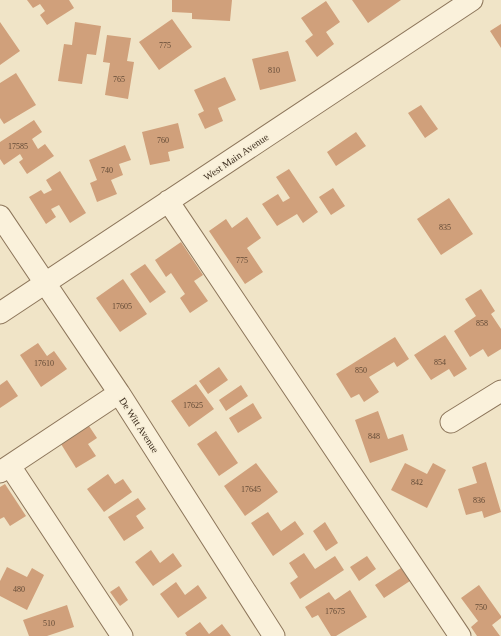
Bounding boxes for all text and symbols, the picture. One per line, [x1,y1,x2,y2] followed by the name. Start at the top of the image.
[159,41,171,50] house number: 775
[268,66,280,75] house number: 810
[113,75,125,84] house number: 765
[202,131,271,183] street label: West Main Avenue
[157,136,169,145] house number: 760
[8,142,28,151] house number: 17585
[101,166,113,175] house number: 740
[439,223,451,232] house number: 835
[236,256,248,265] house number: 775
[112,302,132,311] house number: 17605
[476,319,488,328] house number: 858
[434,358,446,367] house number: 854
[34,359,54,368] house number: 17610
[355,366,367,375] house number: 850
[117,395,161,455] street label: De Witt Avenue
[183,401,203,410] house number: 17625
[368,432,380,441] house number: 848
[411,478,423,487] house number: 842
[241,485,261,494] house number: 17645
[473,496,485,505] house number: 836
[13,585,25,594] house number: 480
[475,603,487,612] house number: 750
[325,607,345,616] house number: 17675
[43,619,55,628] house number: 510

